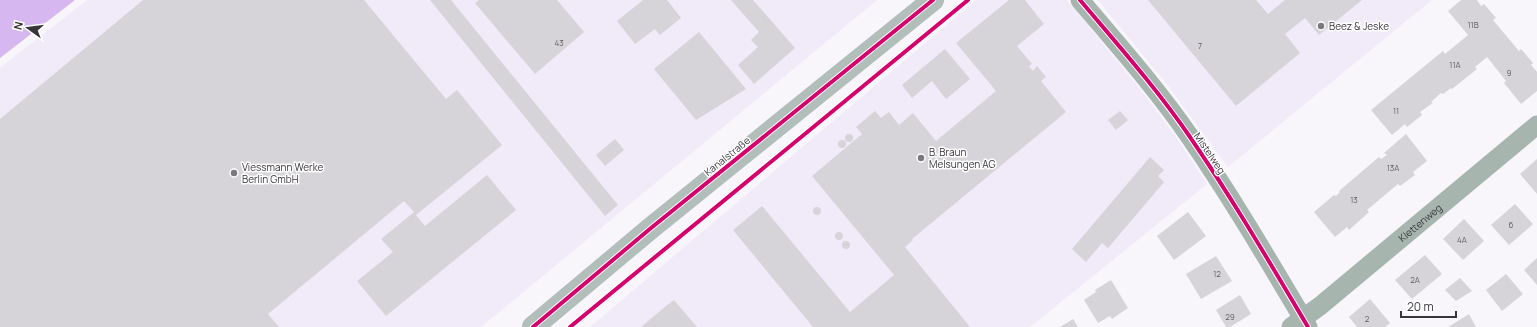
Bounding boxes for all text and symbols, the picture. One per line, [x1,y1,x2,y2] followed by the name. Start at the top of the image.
[8,8,48,48] north arrow
[1329,19,1389,33] place label: Beez & Jeske
[1467,19,1479,30] house number: 11B
[10,20,26,31] text: N
[1316,21,1326,31] marker: Beez & Jeske
[554,37,564,48] house number: 43
[1198,40,1202,51] house number: 7
[1449,59,1461,70] house number: 11A
[1507,67,1512,78] house number: 9
[1393,105,1399,116] house number: 11
[1191,130,1229,177] street label: Mistelweg
[701,133,753,179] street label: Kanalstraße
[929,145,995,171] place label: B. Braun Melsungen AG
[916,153,926,163] marker: B. Braun Melsungen AG
[242,160,323,186] place label: Viessmann Werke Berlin GmbH
[1387,162,1399,173] house number: 13A
[229,168,239,178] marker: Viessmann Werke Berlin GmbH
[1350,194,1358,205] house number: 13
[1395,200,1445,245] street label: Klettenweg
[1509,219,1514,230] house number: 6
[1457,234,1467,245] house number: 4A
[1213,268,1221,279] house number: 12
[1410,274,1420,285] house number: 2A
[1401,293,1456,319] scale bar
[1407,298,1434,315] text: 20 m
[1225,311,1235,322] house number: 29
[1365,313,1370,324] house number: 2

